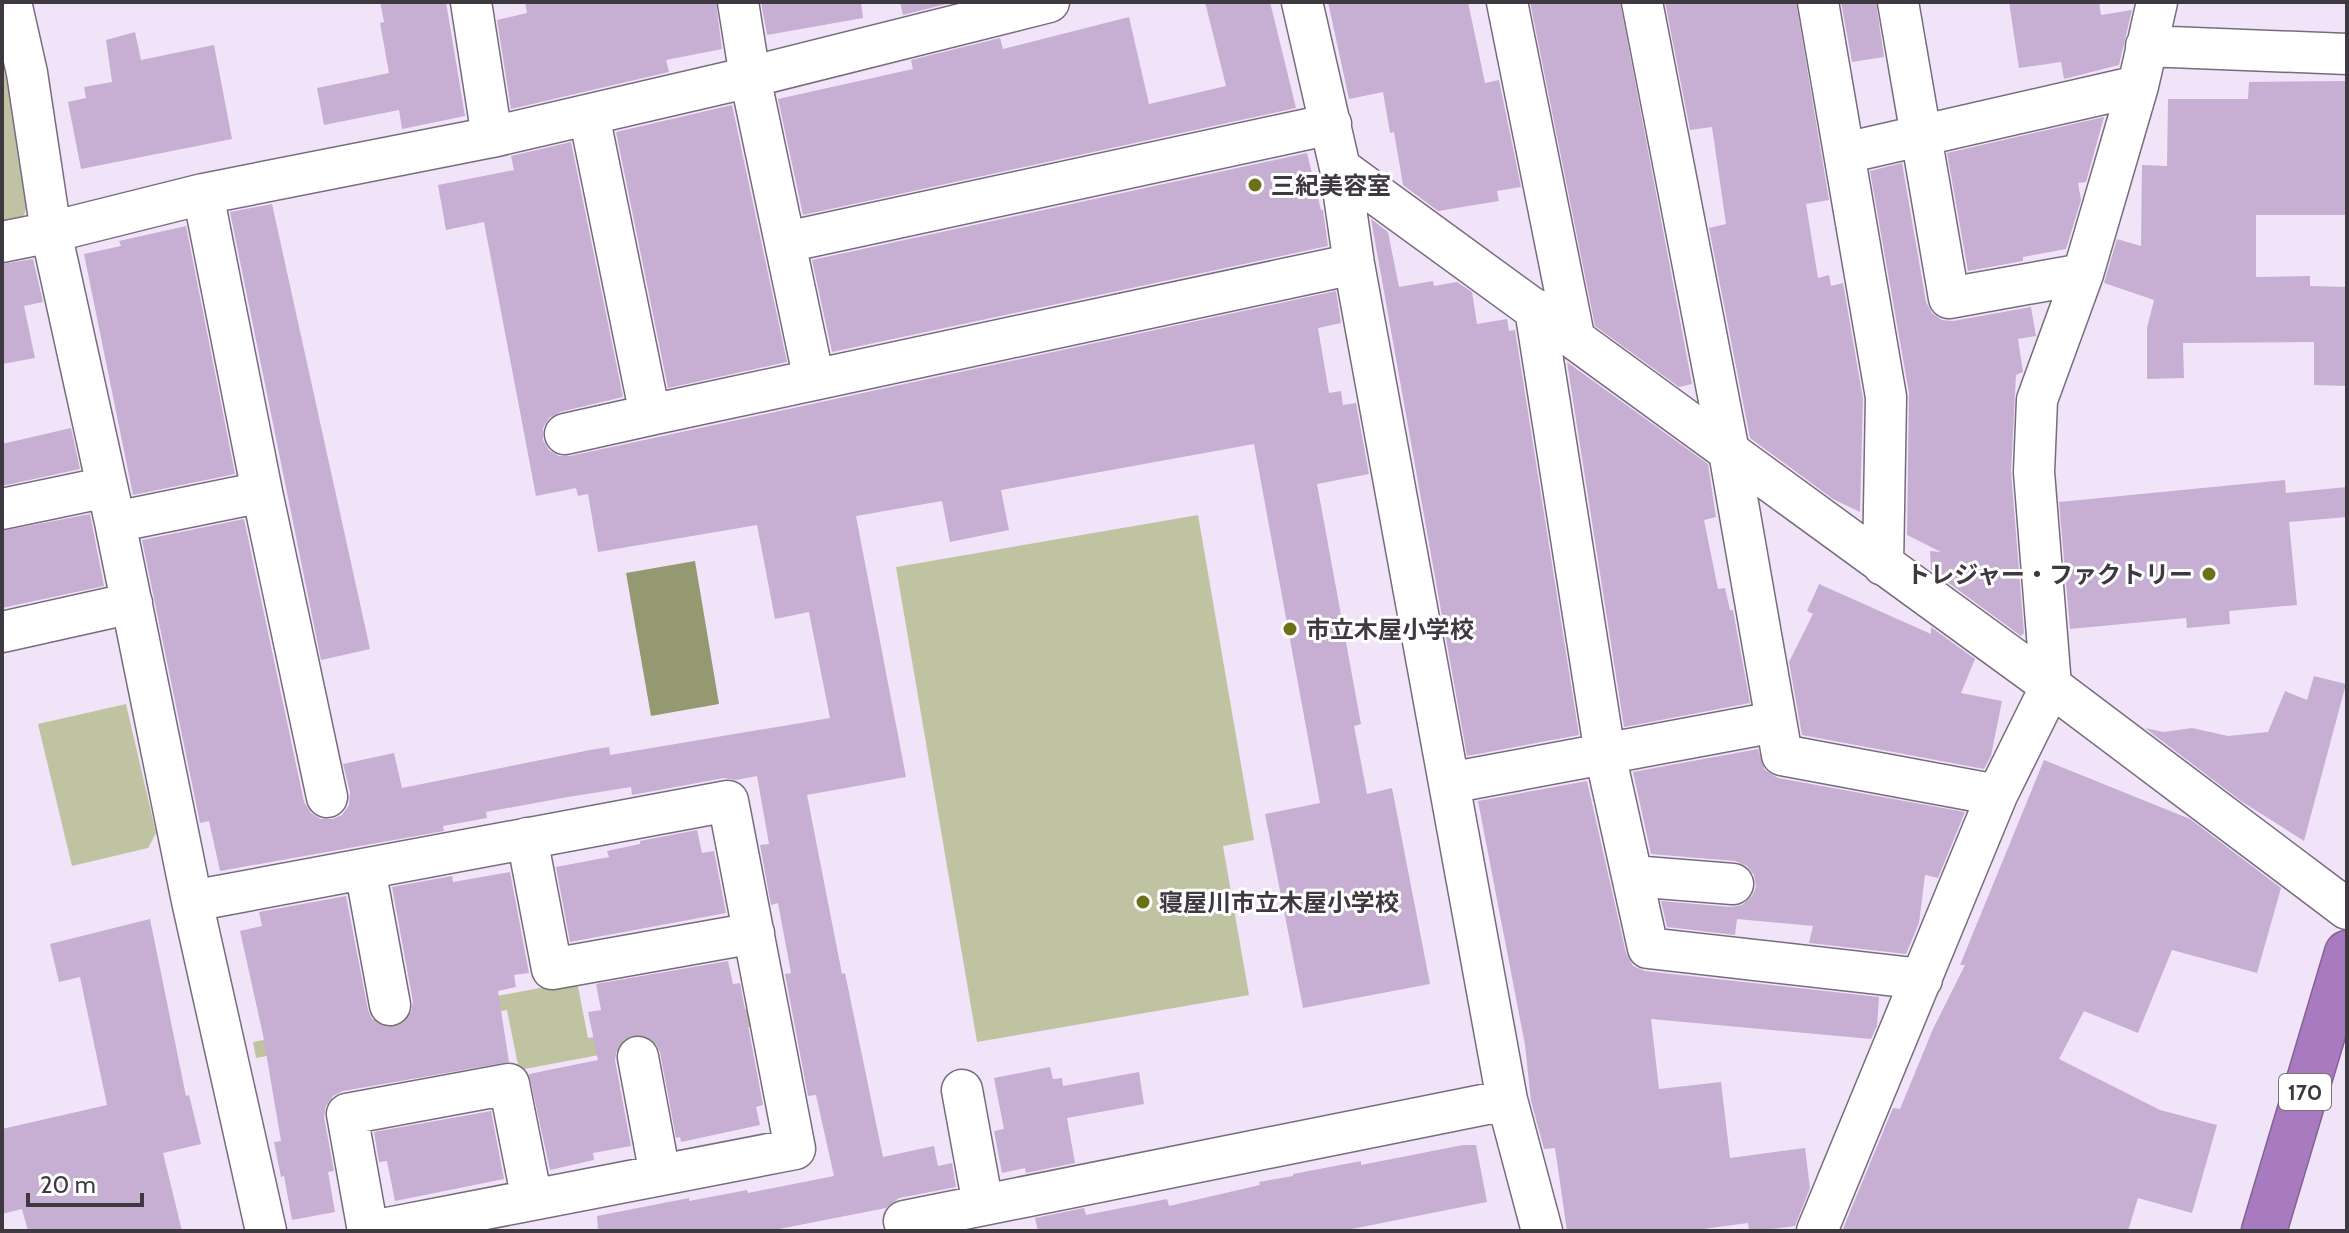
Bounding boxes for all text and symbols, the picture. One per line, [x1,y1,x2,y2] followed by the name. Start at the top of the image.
[1271,171,1391,200] place label: 三紀美容室
[1246,176,1264,194] marker: 三紀美容室
[1906,560,2193,589] place label: トレジャー・ファクトリー
[2200,565,2218,583] marker: トレジャー・ファクトリー
[1306,615,1474,644] place label: 市立木屋小学校
[1281,620,1299,638] marker: 市立木屋小学校
[1159,888,1399,917] place label: 寝屋川市立木屋小学校
[1134,893,1152,911] marker: 寝屋川市立木屋小学校
[2279,1074,2331,1110] road number: 170
[28,1157,142,1207] scale bar
[40,1170,96,1199] text: 20 m

